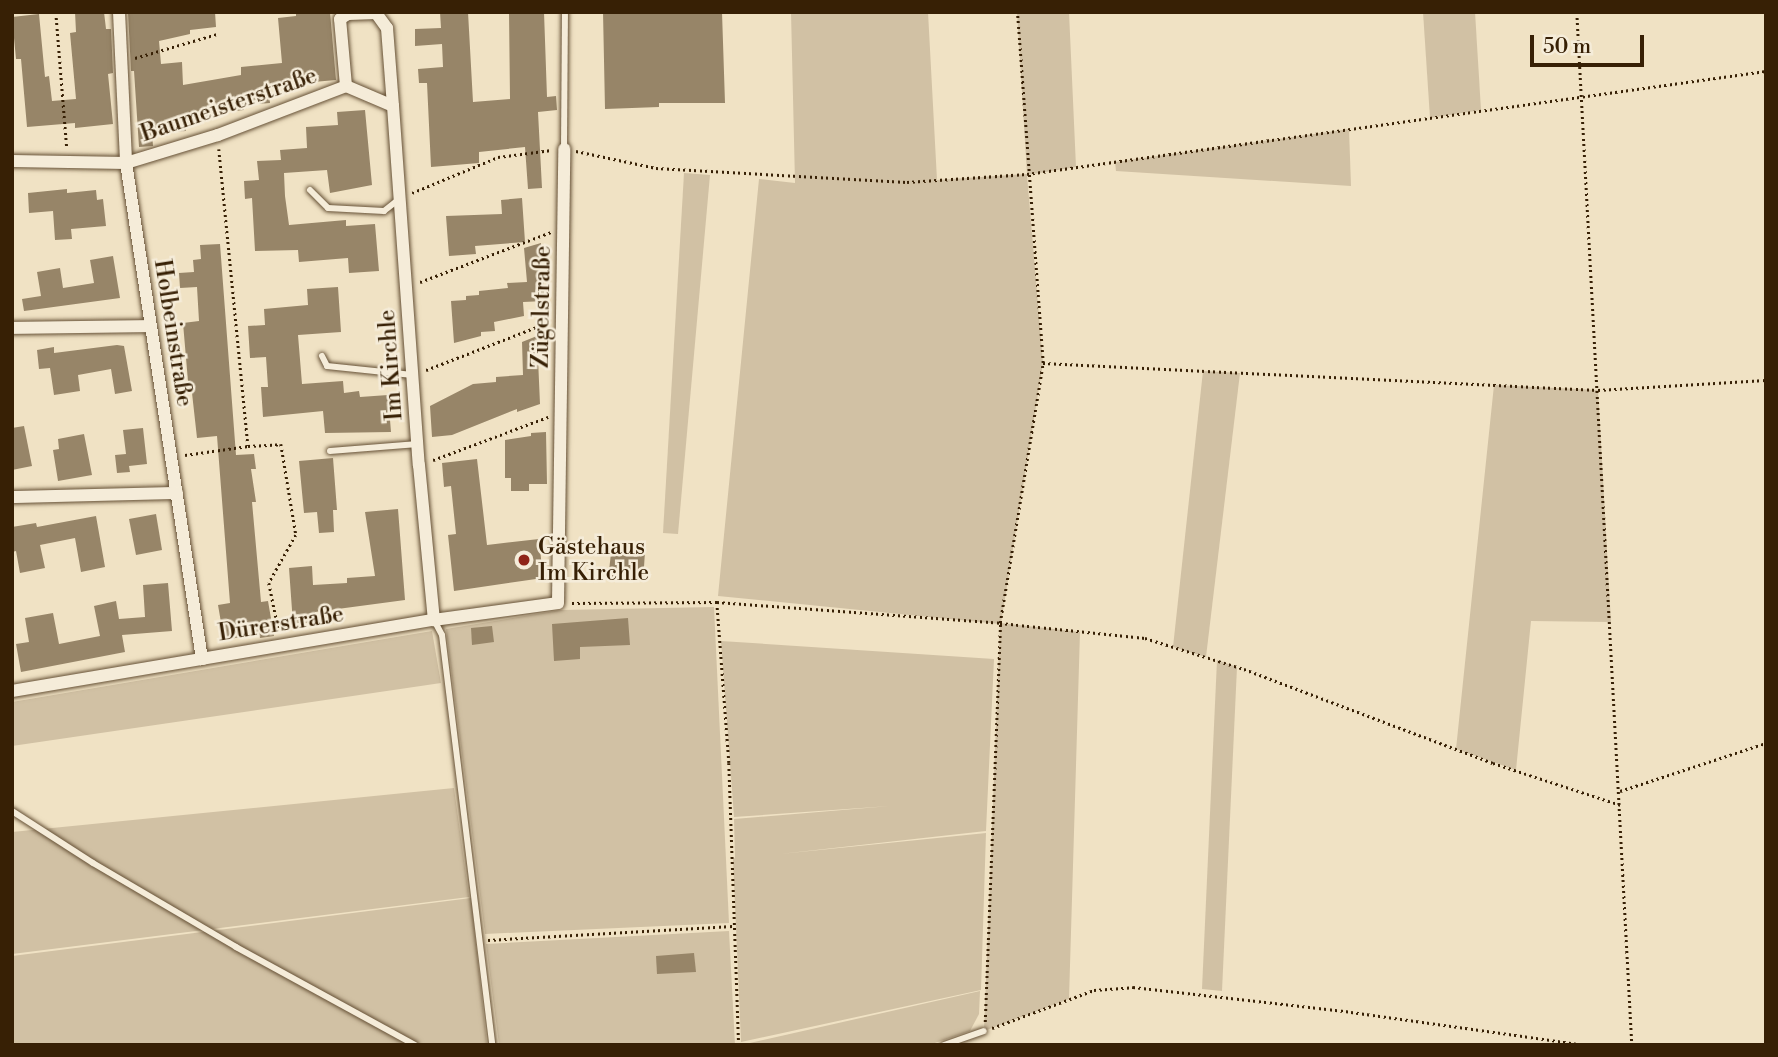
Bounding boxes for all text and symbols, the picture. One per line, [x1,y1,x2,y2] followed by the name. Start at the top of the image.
[1533,21,1647,65] scale bar
[1543,34,1591,60] text: 50 m
[137,62,321,148] street label: Baumeisterstraße
[527,245,557,369] street label: Zügelstraße
[148,257,198,409] street label: Holbeinstraße
[373,309,409,421] street label: Im Kirchle
[538,533,649,587] place label: Gästehaus Im Kirchle
[516,552,532,568] marker: Gästehaus Im Kirchle
[216,600,346,648] street label: Dürerstraße

